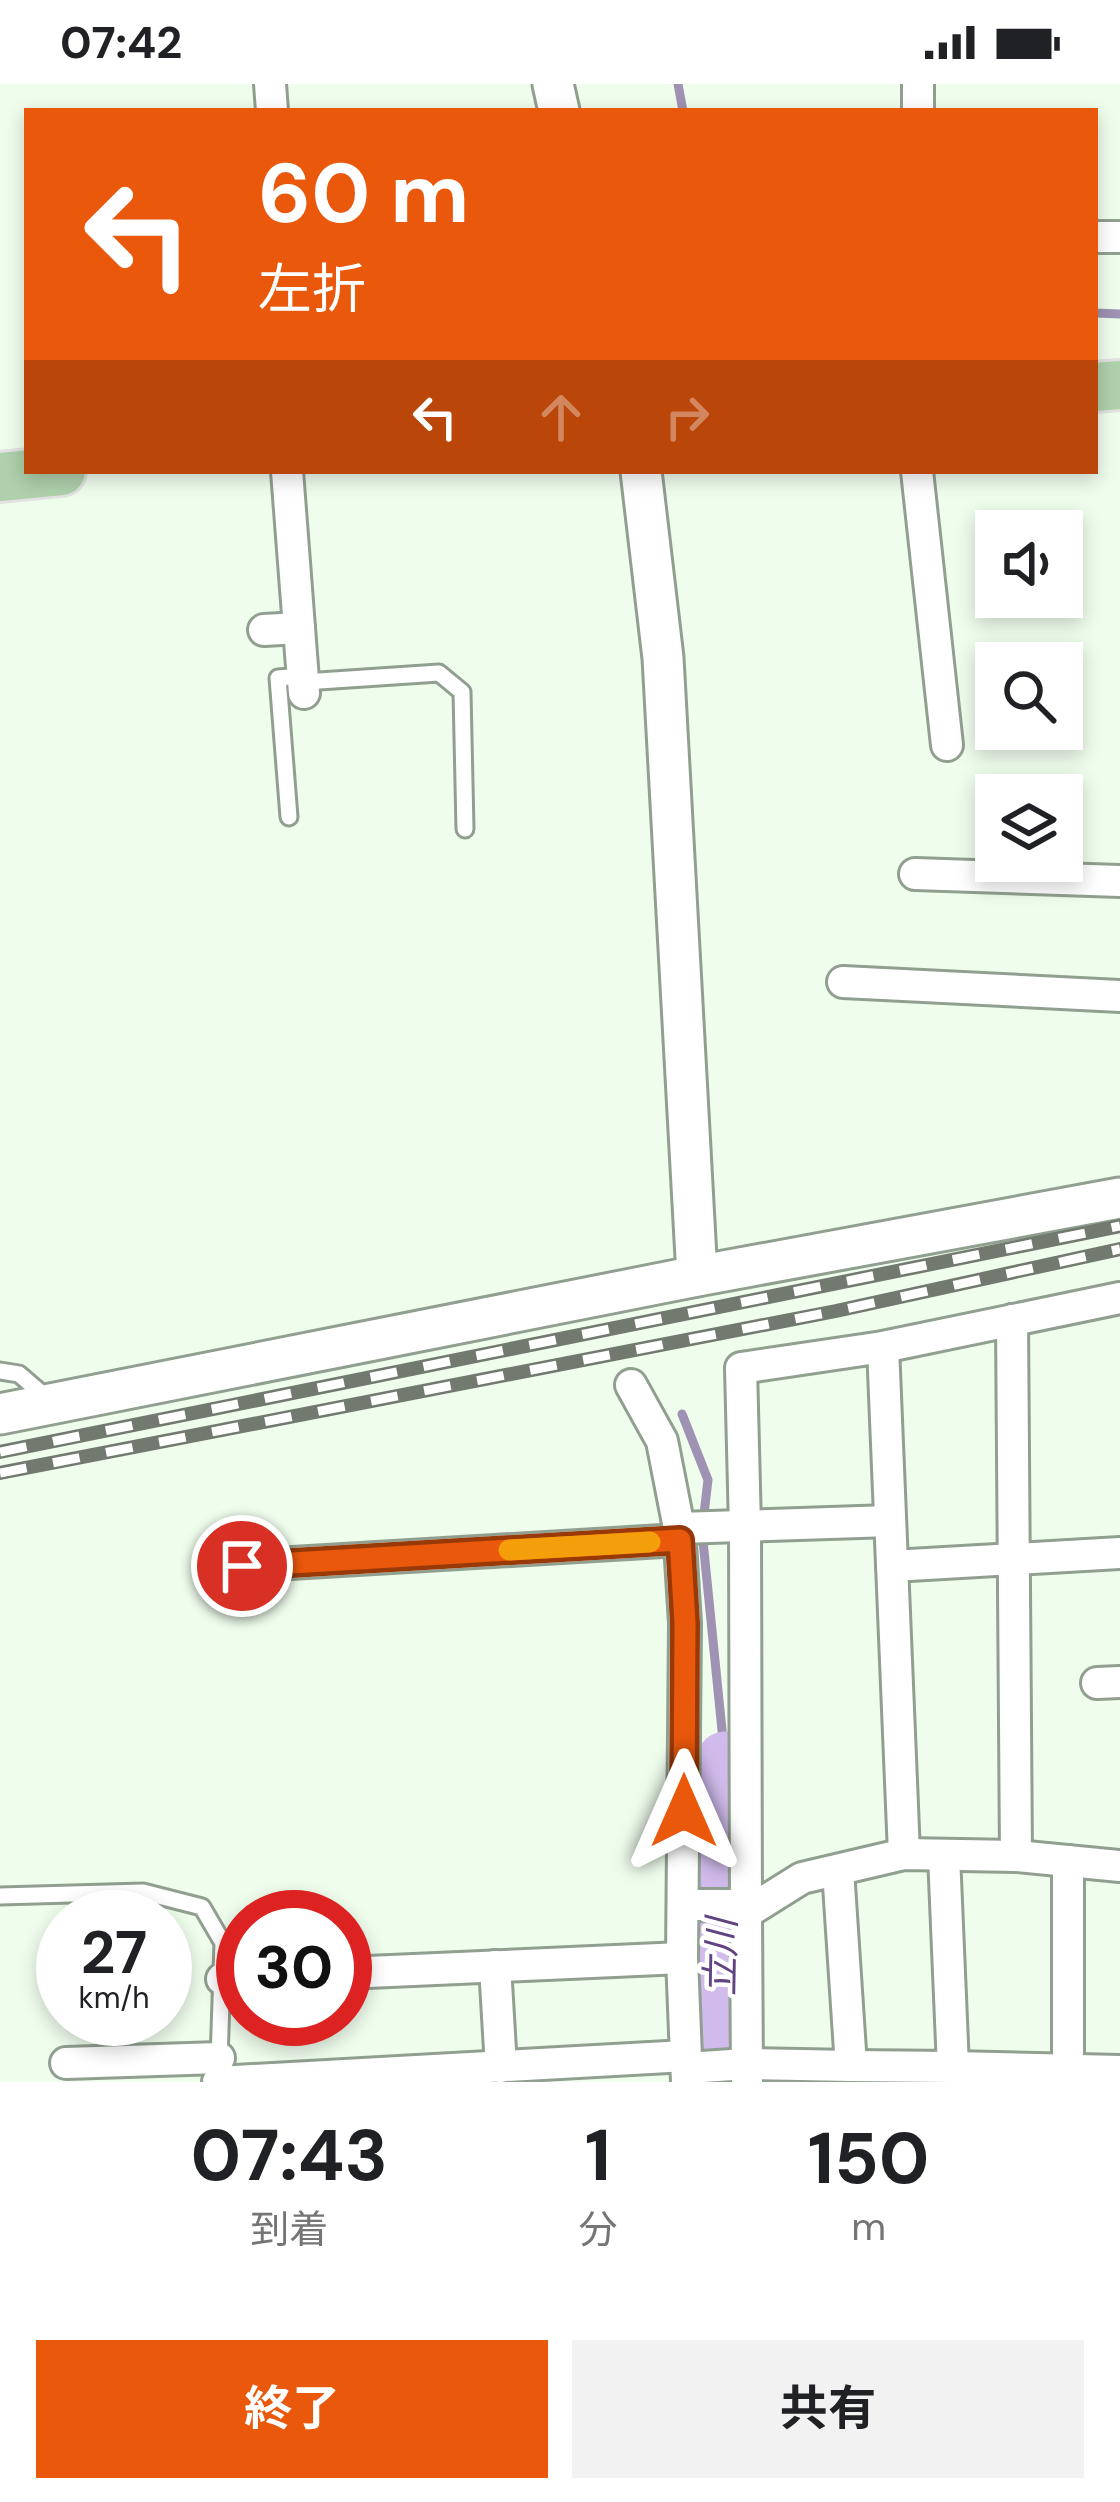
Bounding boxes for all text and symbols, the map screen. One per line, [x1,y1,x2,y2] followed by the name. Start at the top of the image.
[60,13,182,72] text: 07:42
[258,139,469,248] text: 60 m
[60,156,216,312] icon: left
[258,254,366,325] text: 左折
[402,384,468,450] icon: left
[528,384,594,450] icon: ahead
[654,384,720,450] icon: right
[975,510,1083,882] map controls
[975,510,1083,618] button: sound
[975,642,1083,750] button: search
[975,774,1083,882] button: layers
[191,1515,293,1617] pin
[209,1533,275,1599] icon: arrive
[621,1748,747,1874] position arrow
[216,1890,372,2046] speed limit sign: 30
[81,1913,147,1992] text: 27
[695,1914,747,1996] water label: 立川
[79,1978,149,2017] text: km/h
[190,2109,388,2202] text: 07:43
[585,2109,611,2202] text: 1
[808,2112,930,2205] text: 150
[851,2201,886,2252] text: m
[250,2204,328,2255] text: 到着
[578,2204,617,2255] text: 分
[36,2340,548,2478] button: 終了
[572,2340,1084,2478] button: 共有

